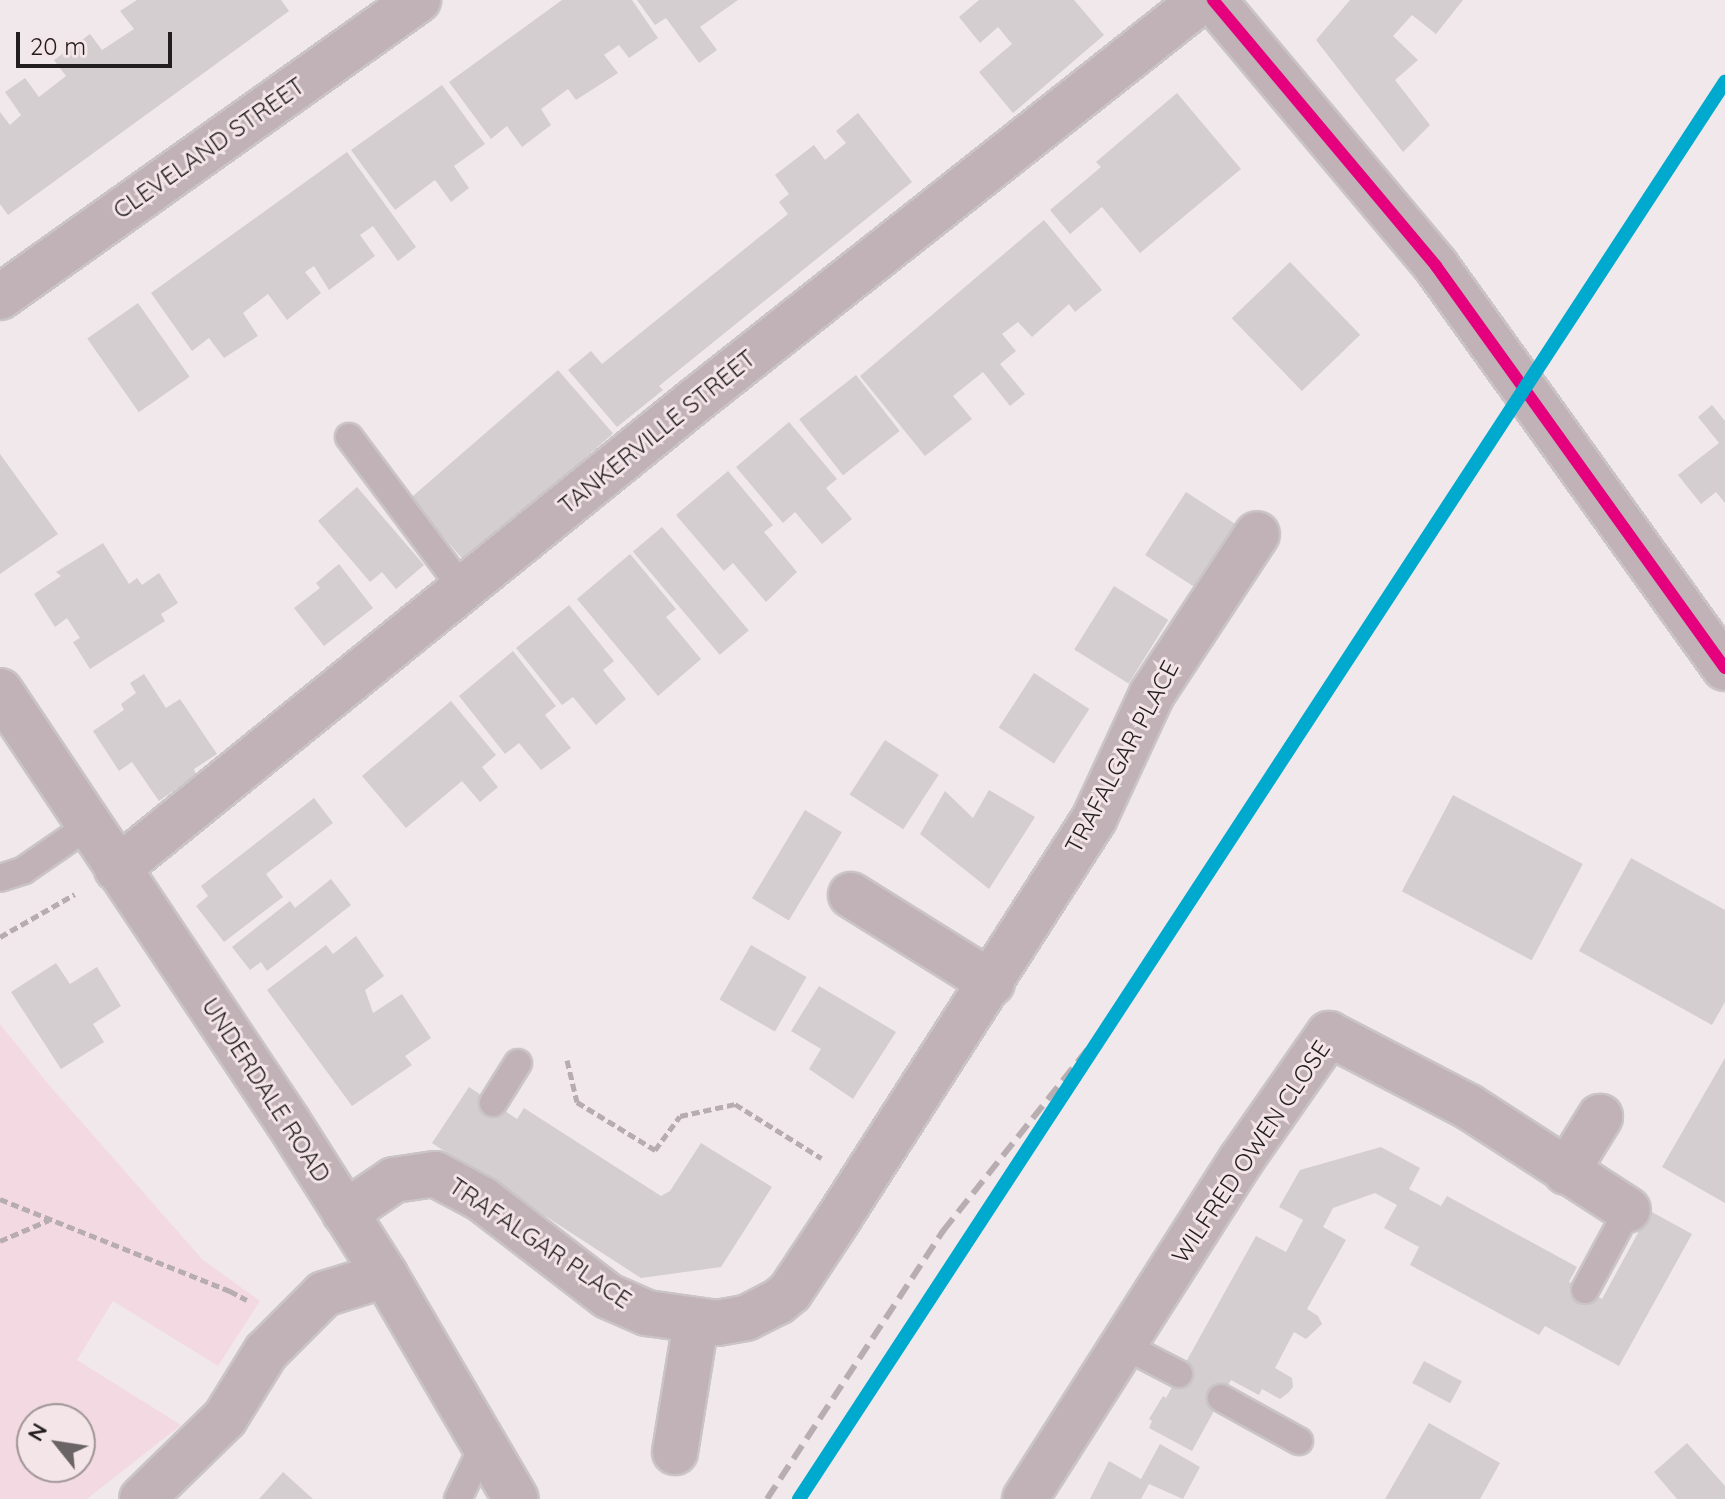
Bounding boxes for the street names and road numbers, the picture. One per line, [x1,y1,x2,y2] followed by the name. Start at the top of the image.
[108,71,310,225] street label: CLEVELAND STREET
[553,344,761,520] street label: TANKERVILLE STREET
[1059,656,1185,858] street label: TRAFALGAR PLACE
[196,992,336,1188] street label: UNDERDALE ROAD
[1166,1035,1336,1269] street label: WILFRED OWEN CLOSE
[443,1171,637,1315] street label: TRAFALGAR PLACE

